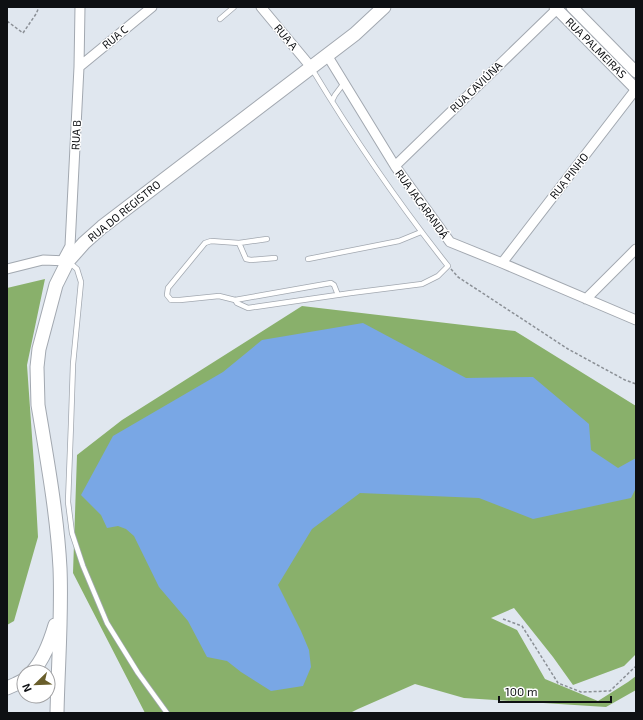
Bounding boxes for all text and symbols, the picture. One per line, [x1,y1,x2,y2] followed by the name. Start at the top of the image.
[563,15,629,81] street label: RUA PALMEIRAS
[272,21,301,52] street label: RUA A
[99,22,130,51] street label: RUA C
[447,58,505,115] street label: RUA CAVIÚNA
[68,120,83,150] street label: RUA B
[547,150,591,201] street label: RUA PINHO
[393,167,452,241] street label: RUA JACARANDÁ
[85,177,163,244] street label: RUA DO REGISTRO
[16,664,56,704] north arrow
[499,678,611,704] scale bar
[19,682,34,694] text: N
[505,684,537,698] text: 100 m

